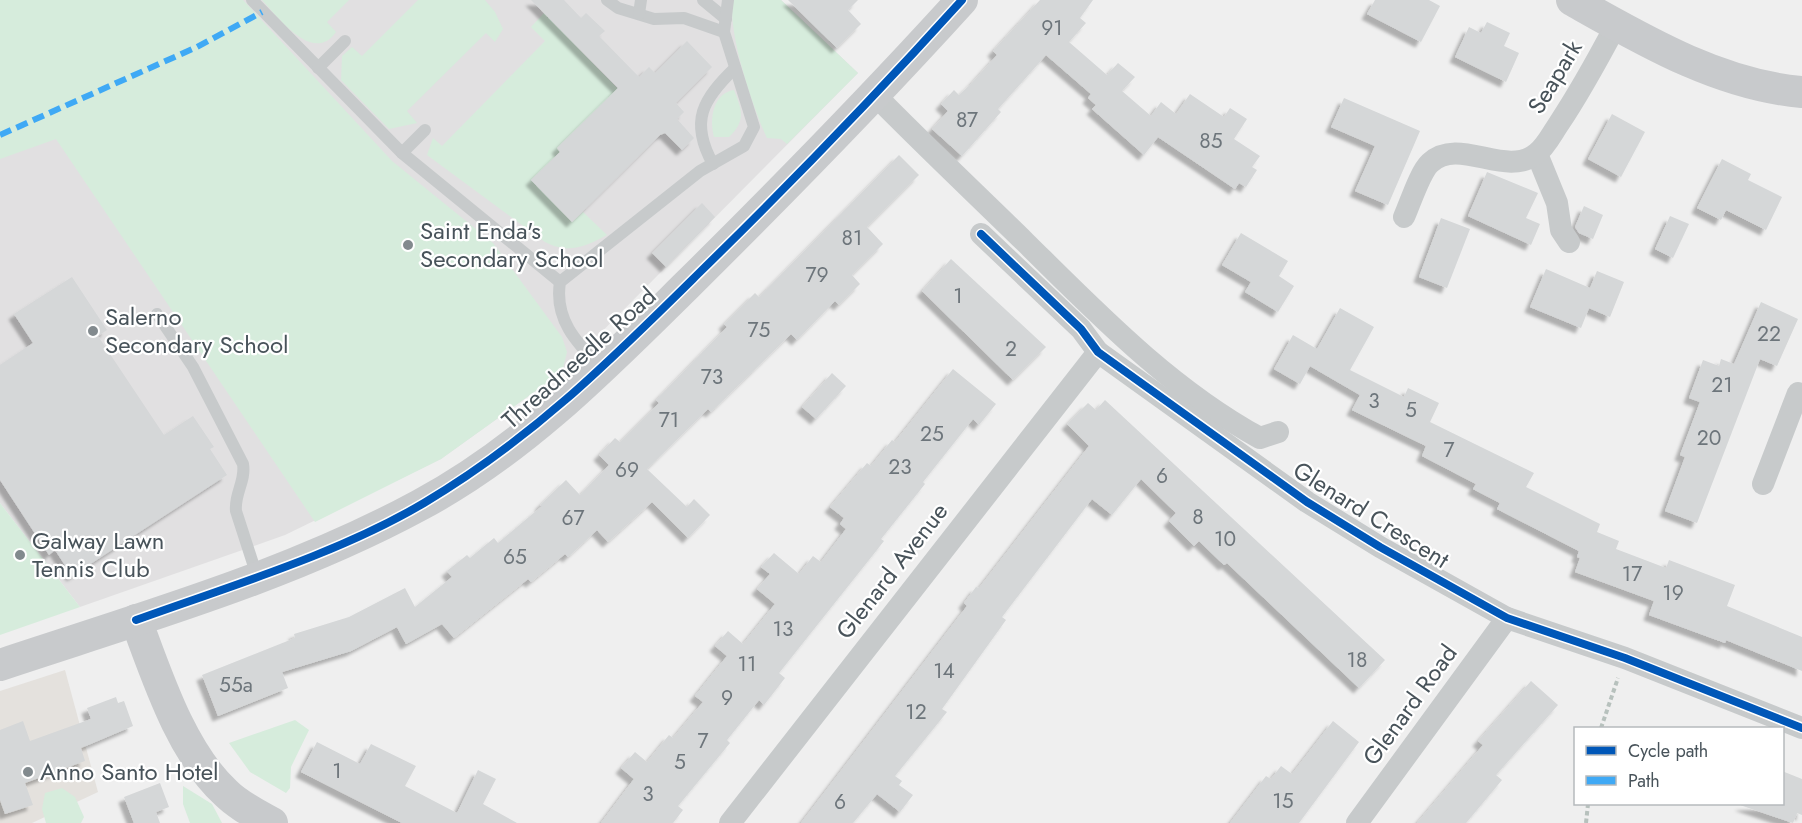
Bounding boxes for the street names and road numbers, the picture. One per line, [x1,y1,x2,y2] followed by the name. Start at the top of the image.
[1519,33,1591,121] street label: Seapark
[494,279,664,437] street label: Threadneedle Road
[1286,452,1456,577] street label: Glenard Crescent
[827,495,956,646] street label: Glenard Avenue
[1354,637,1465,772] street label: Glenard Road

